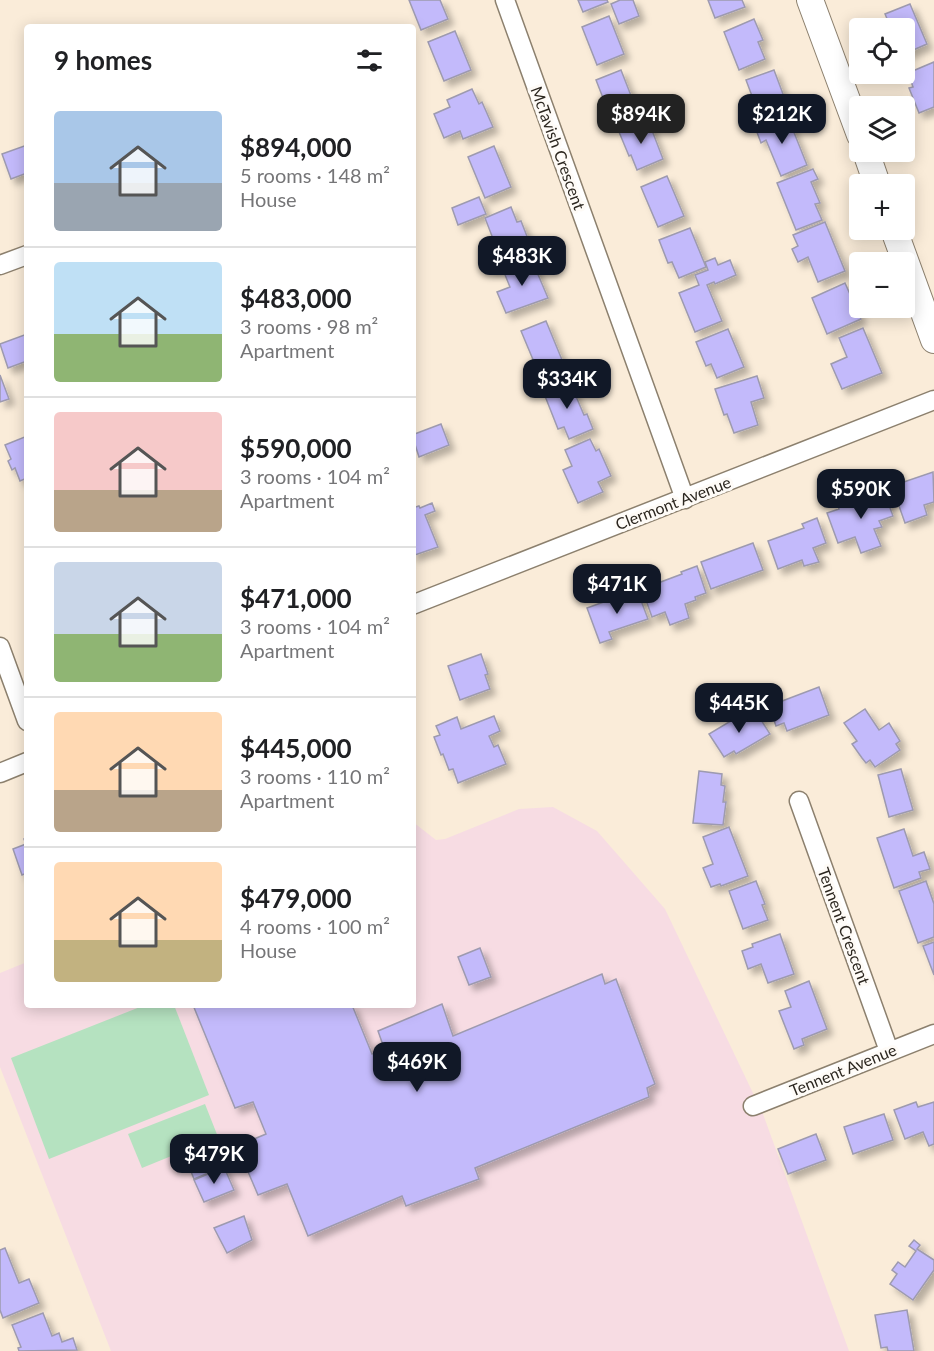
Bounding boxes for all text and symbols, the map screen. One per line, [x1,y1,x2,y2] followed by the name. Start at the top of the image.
[849,18,915,318] map controls
[849,18,915,84] button: locate
[54,44,152,76] text: 9 homes
[353,44,386,77] icon: filters
[527,83,590,212] street label: McTavish Crescent
[599,94,683,145] pin: $894K
[740,94,824,145] pin: $212K
[849,96,915,162] button: layers
[611,101,671,125] text: $894K
[752,101,812,125] text: $212K
[240,131,352,163] text: $894,000
[102,135,174,207] icon: home
[240,163,390,187] text: 5 rooms · 148 m²
[849,174,915,240] button: +
[240,187,297,211] text: House
[480,236,564,287] pin: $483K
[492,243,552,267] text: $483K
[849,252,915,318] button: −
[240,282,352,314] text: $483,000
[102,286,174,358] icon: home
[240,314,378,338] text: 3 rooms · 98 m²
[240,338,334,362] text: Apartment
[525,359,609,410] pin: $334K
[537,366,597,390] text: $334K
[240,432,352,464] text: $590,000
[102,436,174,508] icon: home
[240,464,390,488] text: 3 rooms · 104 m²
[819,469,903,520] pin: $590K
[612,472,733,533] street label: Clermont Avenue
[831,476,891,500] text: $590K
[240,488,334,512] text: Apartment
[575,564,659,615] pin: $471K
[587,571,647,595] text: $471K
[240,582,352,614] text: $471,000
[102,586,174,658] icon: home
[240,614,390,638] text: 3 rooms · 104 m²
[240,638,334,662] text: Apartment
[697,683,781,734] pin: $445K
[709,690,769,714] text: $445K
[240,732,352,764] text: $445,000
[102,736,174,808] icon: home
[240,764,390,788] text: 3 rooms · 110 m²
[240,788,334,812] text: Apartment
[815,865,875,987] street label: Tennent Crescent
[240,882,352,914] text: $479,000
[102,886,174,958] icon: home
[240,914,390,938] text: 4 rooms · 100 m²
[240,938,297,962] text: House
[787,1040,899,1100] street label: Tennent Avenue
[375,1042,459,1093] pin: $469K
[387,1049,447,1073] text: $469K
[172,1134,256,1185] pin: $479K
[184,1141,244,1165] text: $479K

